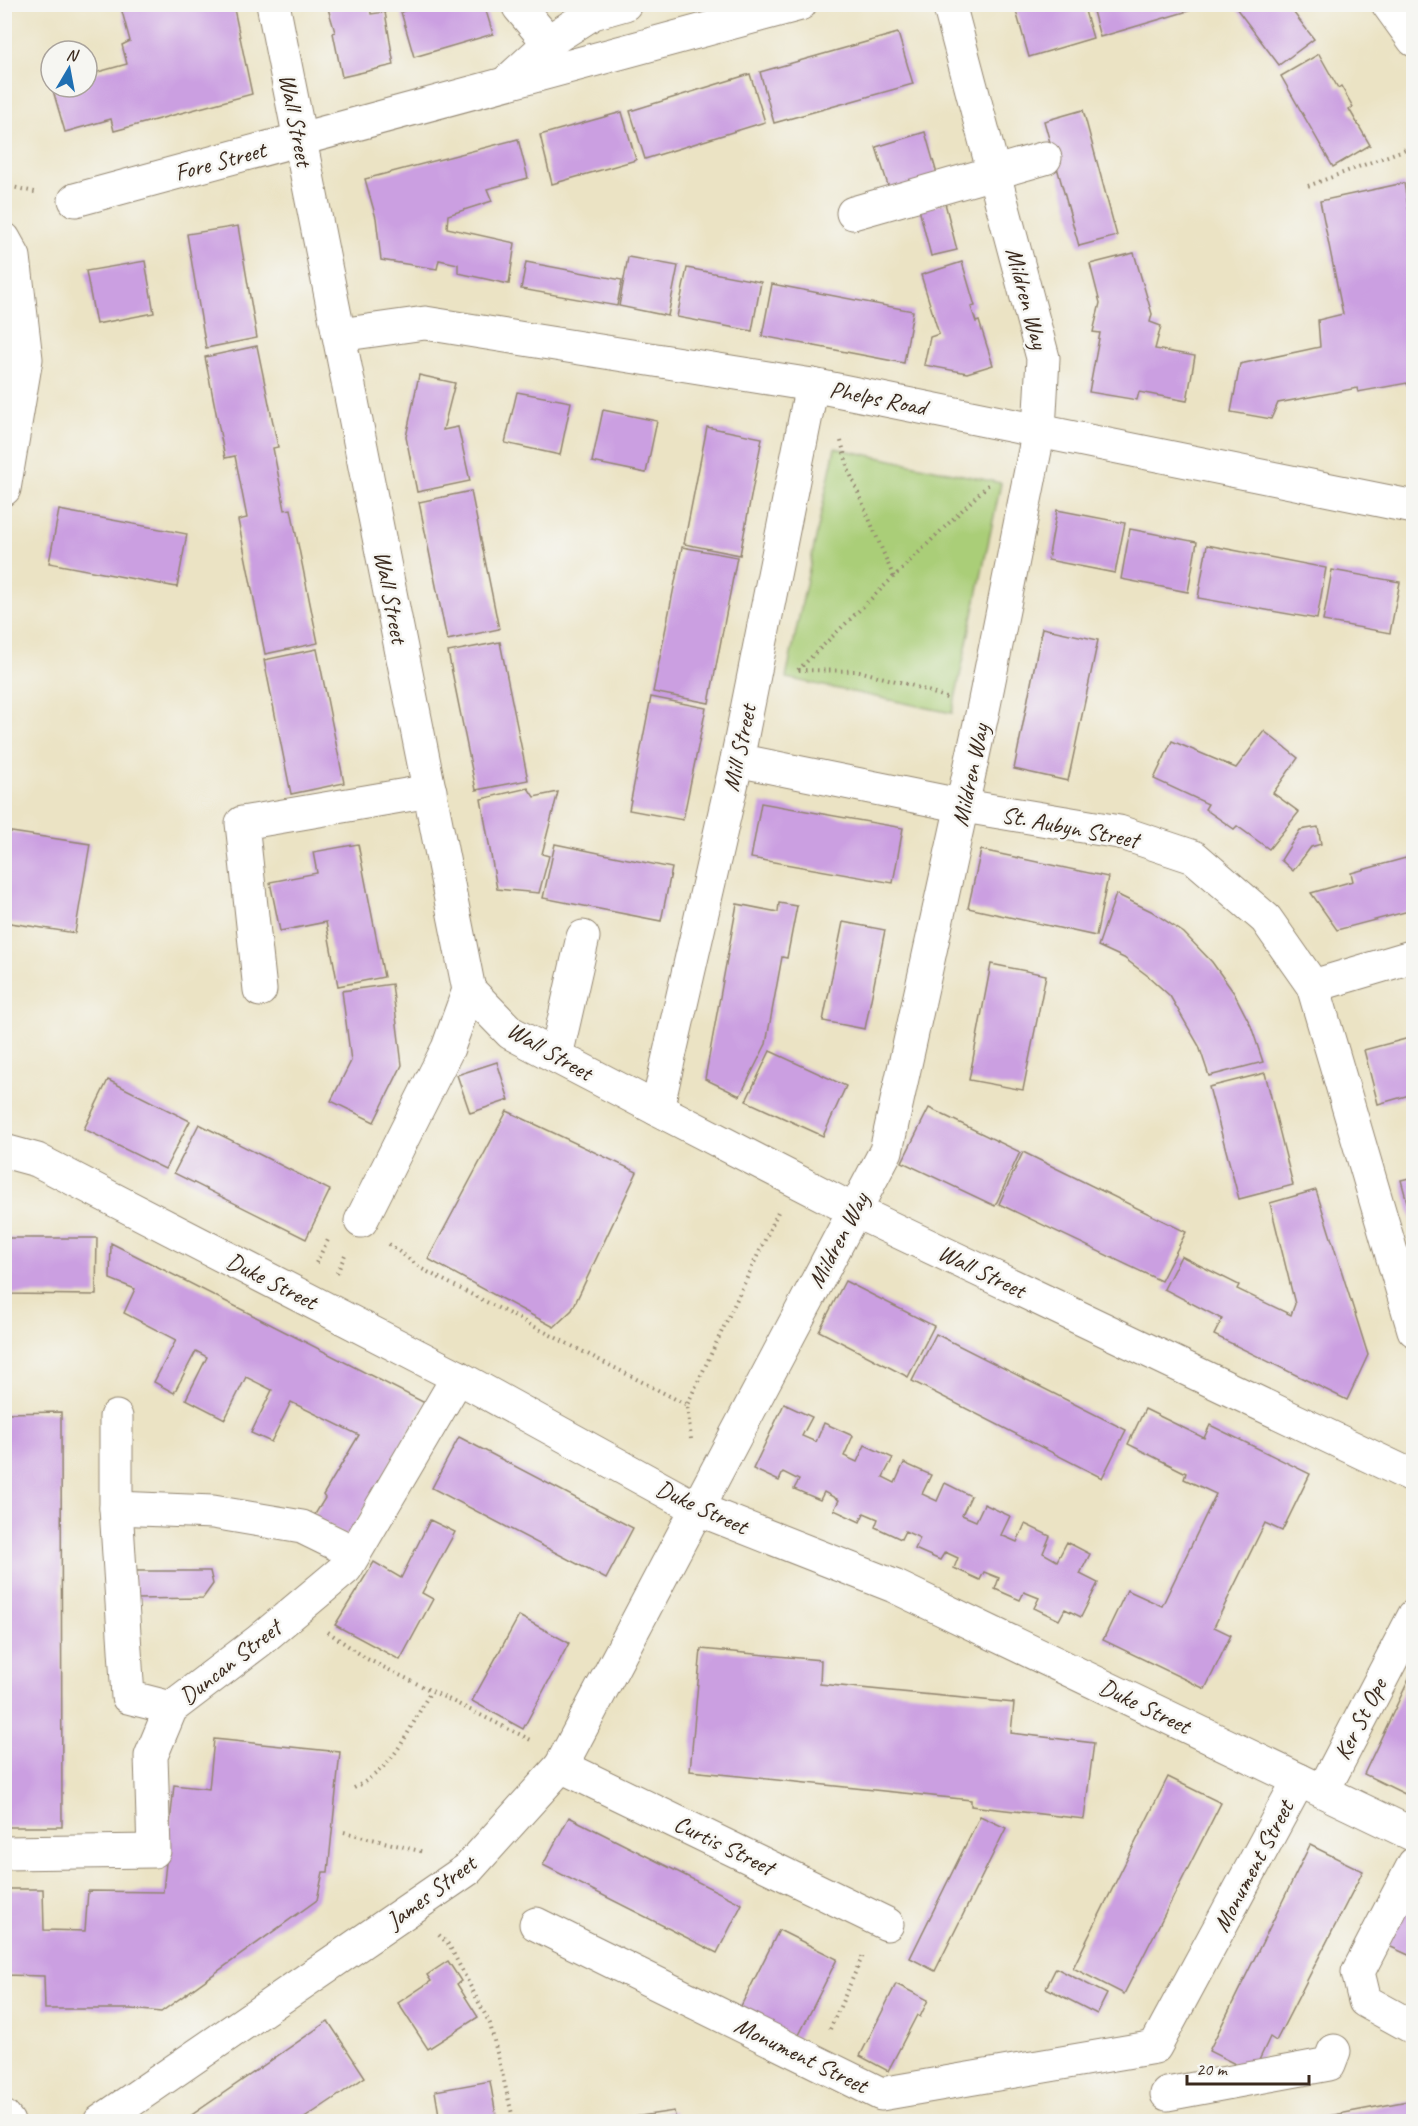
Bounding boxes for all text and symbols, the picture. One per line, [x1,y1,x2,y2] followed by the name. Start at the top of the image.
[39,39,99,99] north arrow
[65,45,81,66] text: N
[272,71,320,171] street label: Wall Street
[171,134,271,188] street label: Fore Street
[999,244,1055,354] street label: Mildren Way
[827,374,932,423] street label: Phelps Road
[367,548,415,648] street label: Wall Street
[715,700,763,794] street label: Mill Street
[945,719,996,829] street label: Mildren Way
[999,799,1144,856] street label: St. Aubyn Street
[502,1015,600,1088] street label: Wall Street
[800,1186,876,1293] street label: Mildren Way
[933,1237,1032,1306] street label: Wall Street
[222,1246,324,1317] street label: Duke Street
[652,1473,754,1542] street label: Duke Street
[173,1611,289,1711] street label: Duncan Street
[1095,1671,1197,1742] street label: Duke Street
[1327,1671,1394,1765] street label: Ker St Ope
[1206,1793,1301,1937] street label: Monument Street
[669,1808,782,1883] street label: Curtis Street
[379,1847,483,1936] street label: James Street
[730,2010,874,2101] street label: Monument Street
[1187,2048,1308,2086] scale bar
[1196,2058,1229,2080] text: 20 m

